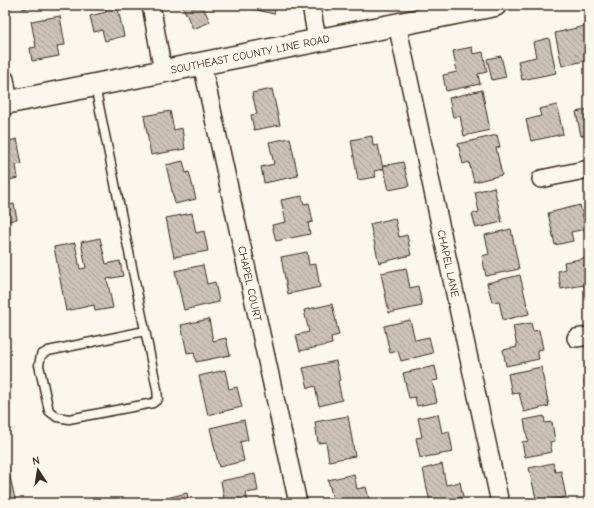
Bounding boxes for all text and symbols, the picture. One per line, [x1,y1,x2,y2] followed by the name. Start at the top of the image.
[170,32,331,77] street label: SOUTHEAST COUNTY LINE ROAD
[434,229,462,299] street label: CHAPEL LANE
[235,245,264,323] street label: CHAPEL COURT
[18,450,58,490] north arrow
[31,454,41,468] text: N

